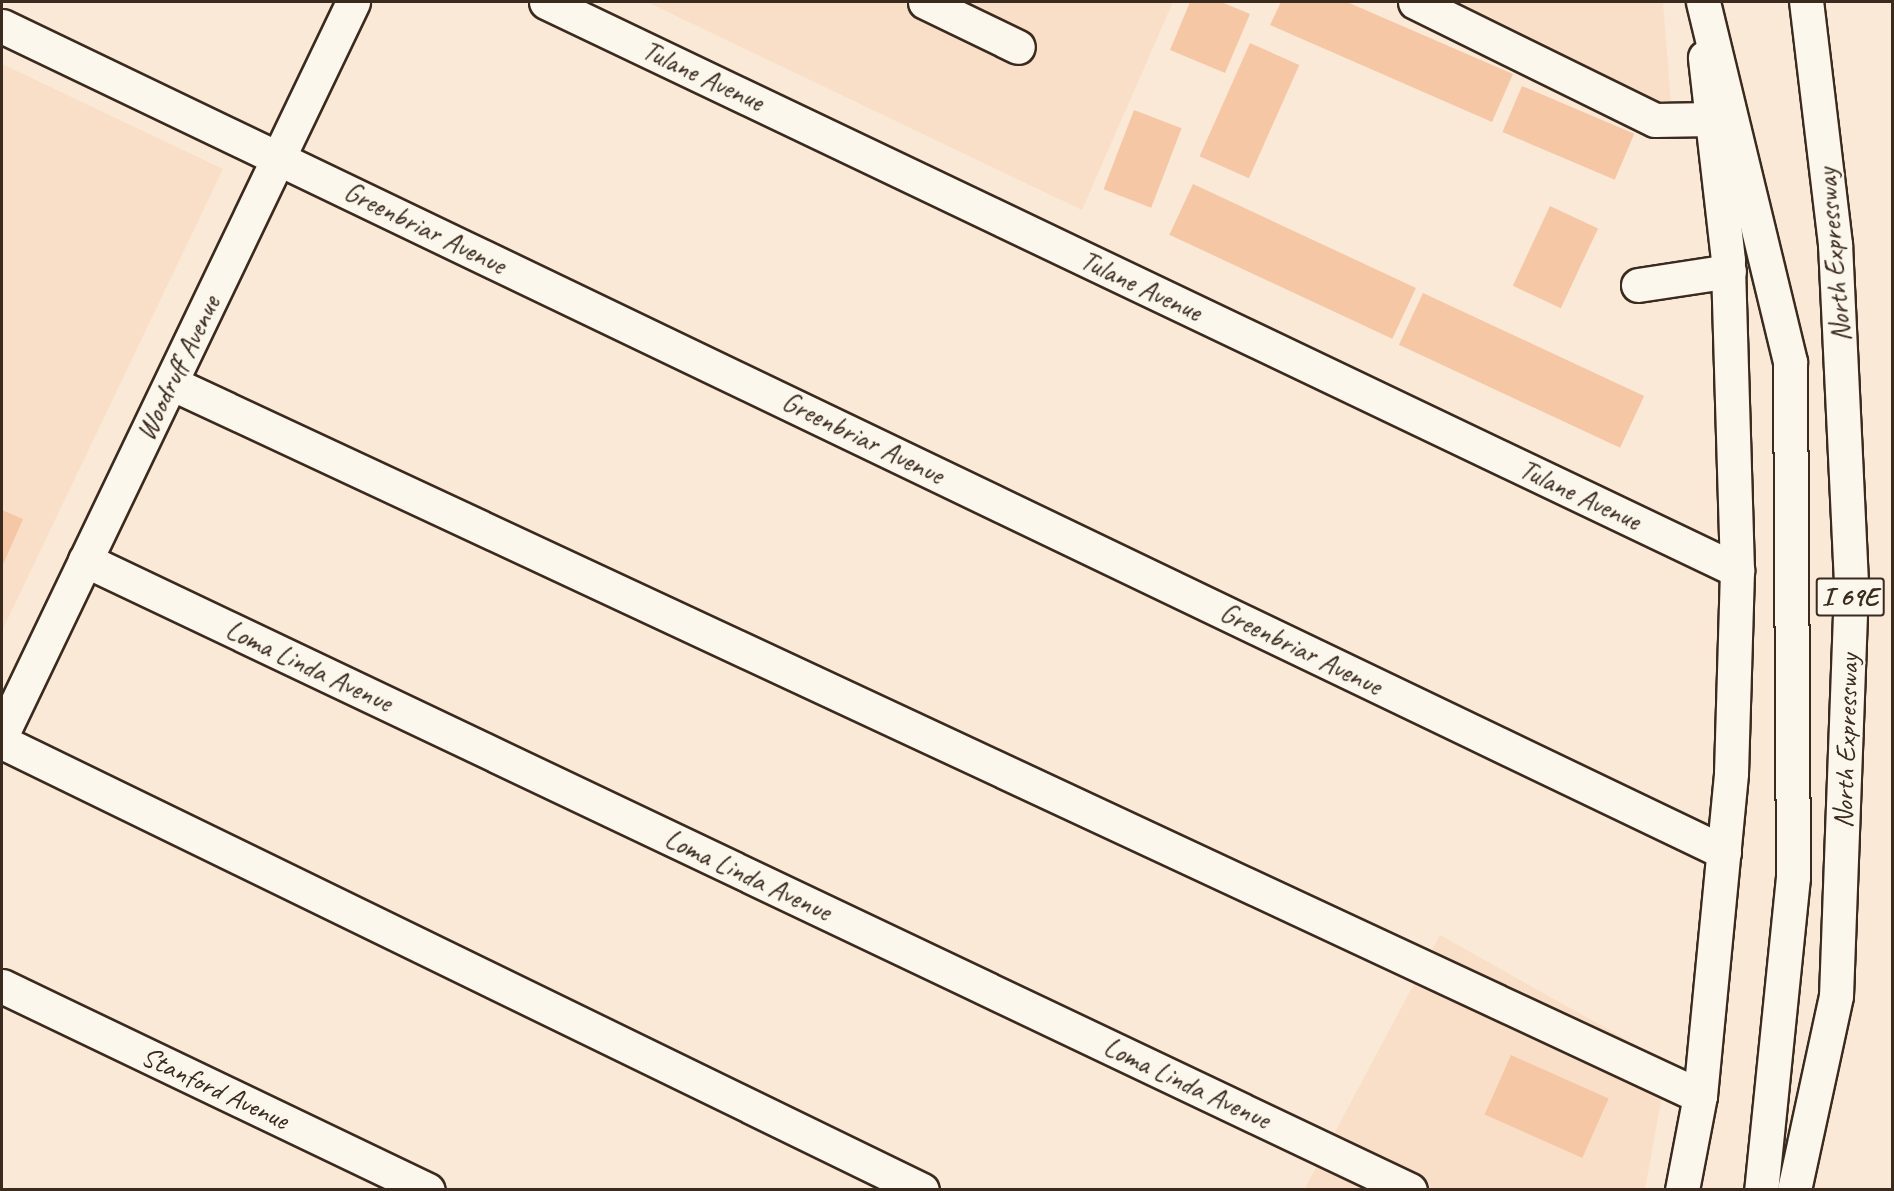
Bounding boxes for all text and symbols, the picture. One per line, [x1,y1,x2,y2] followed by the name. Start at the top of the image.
[637,33,769,119] street label: Tulane Avenue
[1810,167,1858,343] street label: North Expressway
[339,174,511,282] street label: Greenbriar Avenue
[1075,243,1207,329] street label: Tulane Avenue
[129,290,227,446] street label: Woodruff Avenue
[777,384,949,492] street label: Greenbriar Avenue
[1514,452,1646,538] street label: Tulane Avenue
[1816,573,1884,621] road number: I 69E
[1215,595,1387,703] street label: Greenbriar Avenue
[221,613,397,719] street label: Loma Linda Avenue
[1826,653,1866,829] street label: North Expressway
[660,822,836,928] street label: Loma Linda Avenue
[1099,1030,1275,1136] street label: Loma Linda Avenue
[136,1039,294,1137] street label: Stanford Avenue

